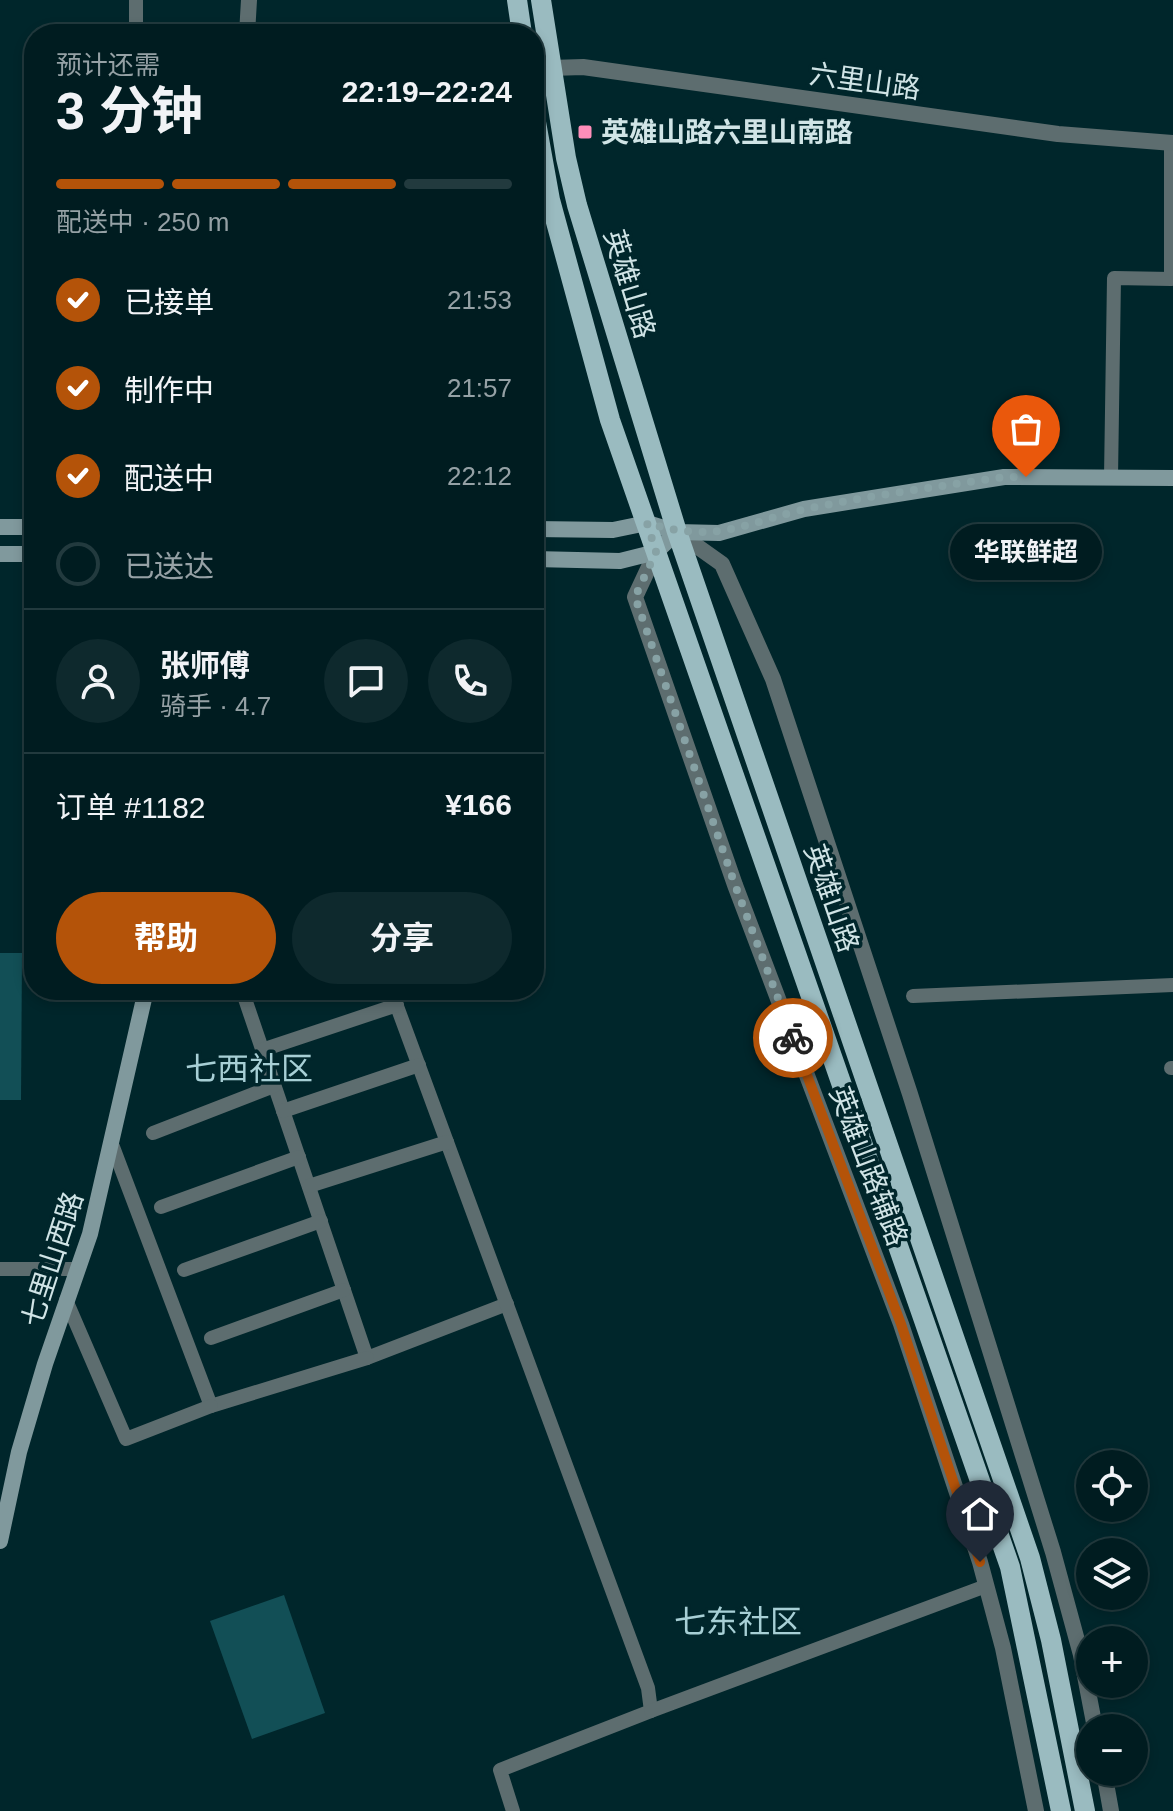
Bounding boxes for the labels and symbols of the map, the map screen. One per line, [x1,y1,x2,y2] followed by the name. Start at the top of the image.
[807,58,923,105] street label: 六里山路
[601,117,853,148] place label: 英雄山路六里山南路
[576,123,594,141] marker: 英雄山路六里山南路
[598,226,661,342] street label: 英雄山路
[992,395,1060,477] pin
[950,525,1102,581] callout: 华联鲜超
[799,840,864,956] street label: 英雄山路
[753,998,833,1078] courier
[185,1051,313,1087] district label: 七西社区
[824,1082,913,1250] street label: 英雄山路辅路
[16,1188,89,1331] street label: 七里山西路
[946,1480,1014,1562] pin
[674,1604,802,1640] district label: 七东社区

